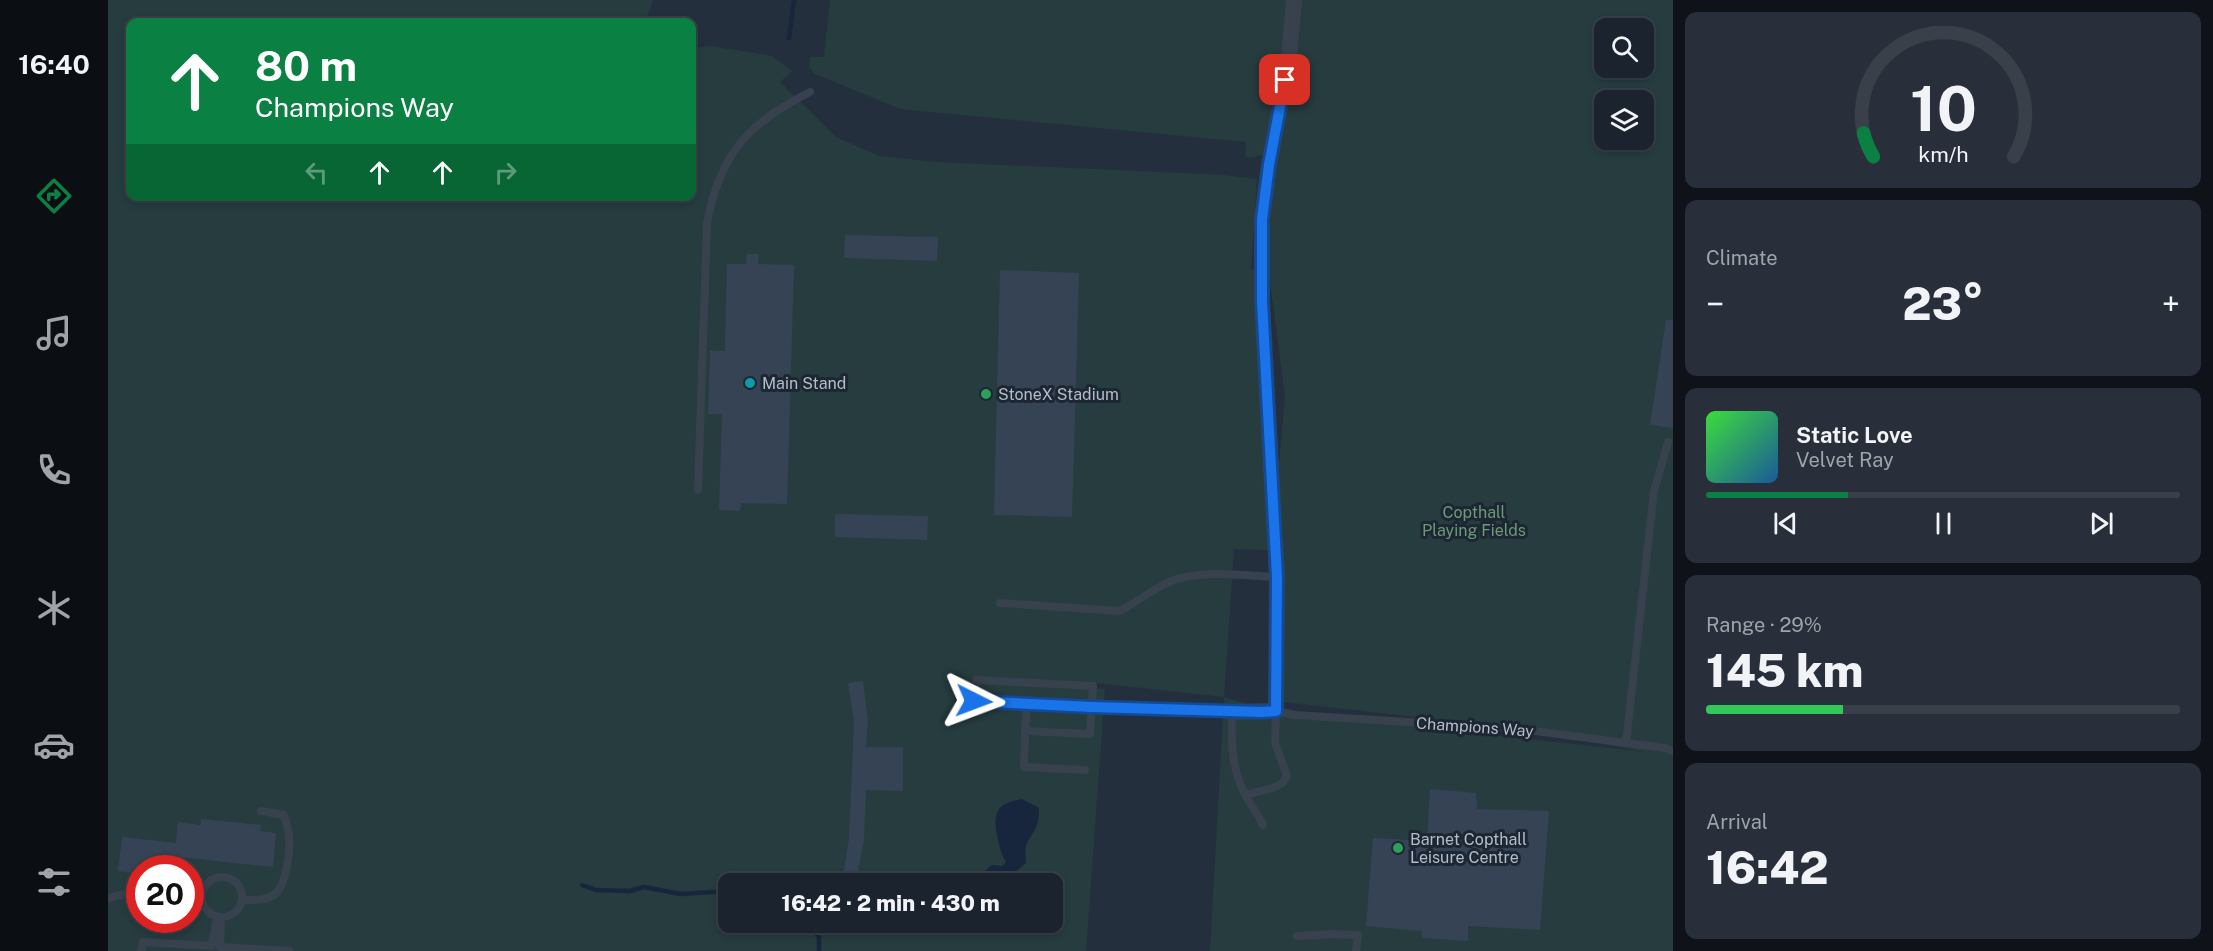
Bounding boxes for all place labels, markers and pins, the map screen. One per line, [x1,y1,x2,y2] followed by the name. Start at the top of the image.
[1259,54,1310,105] pin
[762,374,846,393] place label: Main Stand
[743,376,757,390] marker: Main Stand
[998,385,1119,404] place label: StoneX Stadium
[979,387,993,401] marker: StoneX Stadium
[1410,830,1527,867] place label: Barnet Copthall Leisure Centre
[1391,841,1405,855] marker: Barnet Copthall Leisure Centre

